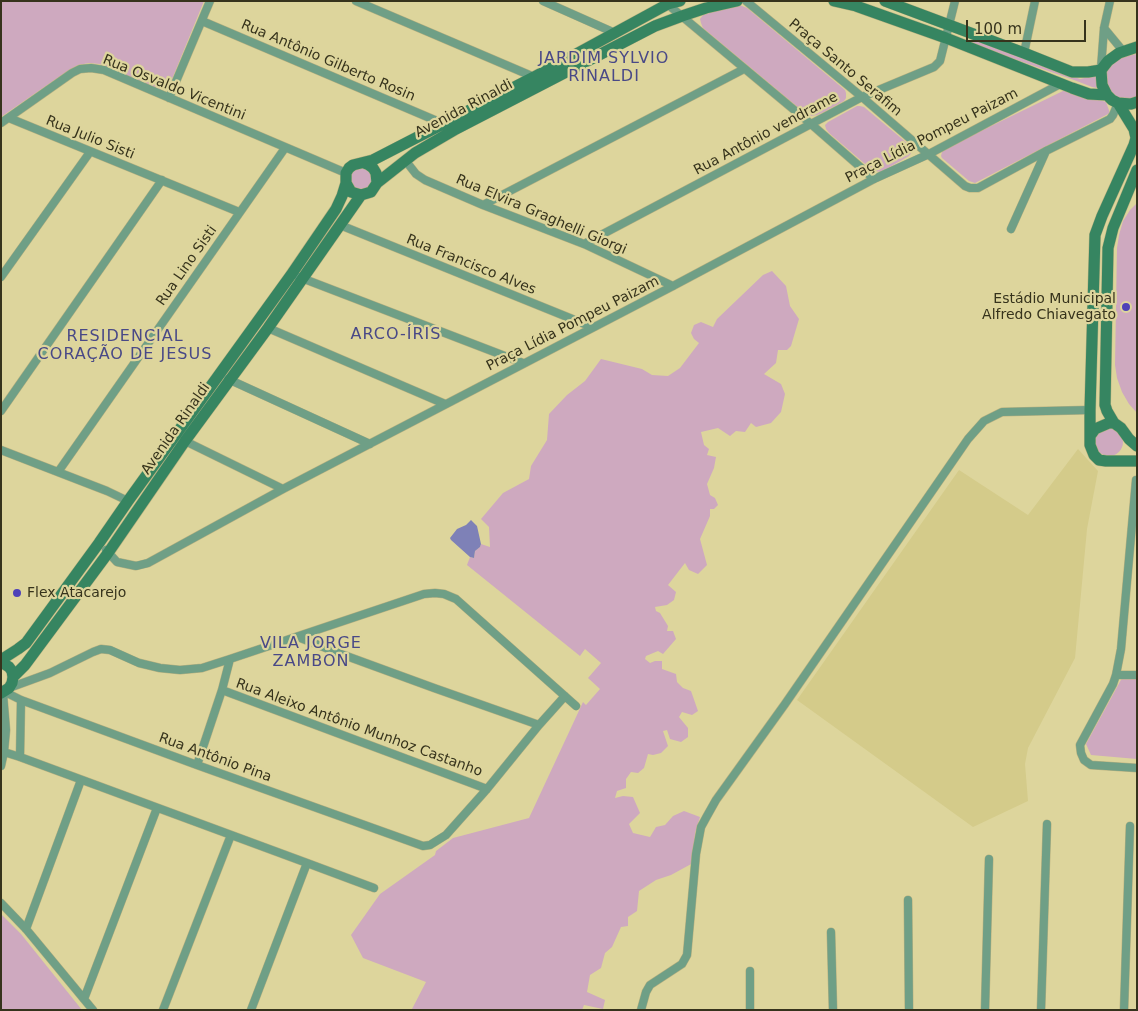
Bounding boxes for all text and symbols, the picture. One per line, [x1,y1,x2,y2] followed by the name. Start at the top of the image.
[968,10,1088,42] scale bar
[785,16,905,120] street label: Praça Santo Serafim
[238,17,418,105] street label: Rua Antônio Gilberto Rosin
[974,20,1022,38] text: 100 m
[537,49,671,87] district label: JARDIM SYLVIO RINALDI
[100,52,248,124] street label: Rua Osvaldo Vicentini
[412,76,516,142] street label: Avenida Rinaldi
[843,85,1021,187] street label: Praça Lídia Pompeu Paizam
[691,89,841,179] street label: Rua Antônio vendrame
[43,113,137,163] street label: Rua Julio Sisti
[453,171,629,259] street label: Rua Elvira Graghelli Giorgi
[153,223,221,309] street label: Rua Lino Sisti
[404,231,538,299] street label: Rua Francisco Alves
[484,273,662,375] street label: Praça Lídia Pompeu Paizam
[982,291,1116,324] place label: Estádio Municipal Alfredo Chiavegato
[1120,301,1132,313] marker: Estádio Municipal Alfredo Chiavegato
[349,325,443,345] district label: ARCO-ÍRIS
[36,327,214,365] district label: RESIDENCIAL CORAÇÃO DE JESUS
[138,380,214,478] street label: Avenida Rinaldi
[27,585,126,601] place label: Flex Atacarejo
[11,587,23,599] marker: Flex Atacarejo
[259,634,363,672] district label: VILA JORGE ZAMBON
[233,675,485,781] street label: Rua Aleixo Antônio Munhoz Castanho
[156,730,274,786] street label: Rua Antônio Pina

